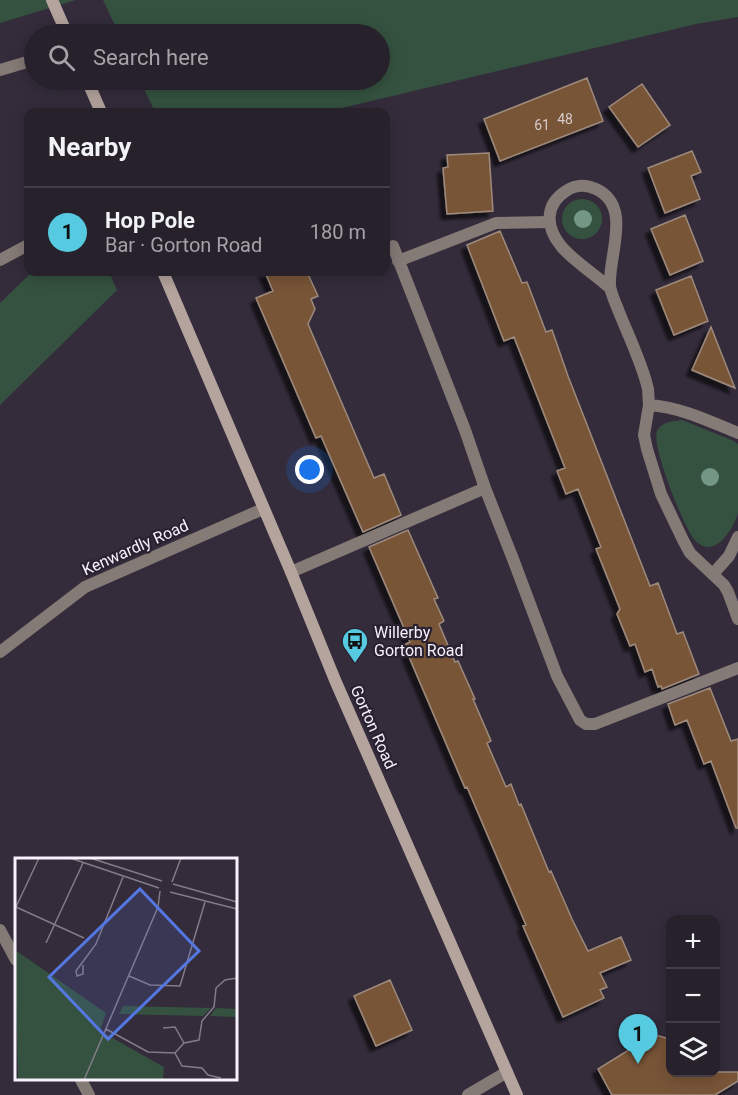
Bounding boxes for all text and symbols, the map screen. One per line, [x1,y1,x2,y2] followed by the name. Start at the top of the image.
[24,24,390,90] search box
[45,41,78,74] icon: search
[93,45,209,70] text: Search here
[557,111,573,127] house number: 48
[534,117,550,133] house number: 61
[48,132,131,162] text: Nearby
[105,208,195,233] text: Hop Pole
[62,220,73,244] text: 1
[310,220,366,244] text: 180 m
[105,233,262,257] text: Bar · Gorton Road
[295,455,324,484] your location
[79,516,191,579] street label: Kenwardly Road
[374,623,464,660] place label: Willerby Gorton Road
[340,626,370,664] bus stop icon: Willerby Gorton Road
[347,682,400,772] street label: Gorton Road
[15,858,237,1080] inset map
[666,915,720,1077] map controls
[666,915,720,969] button: +
[666,969,720,1023] button: −
[618,1014,658,1064] pin: 1
[666,1023,720,1077] button: layers

